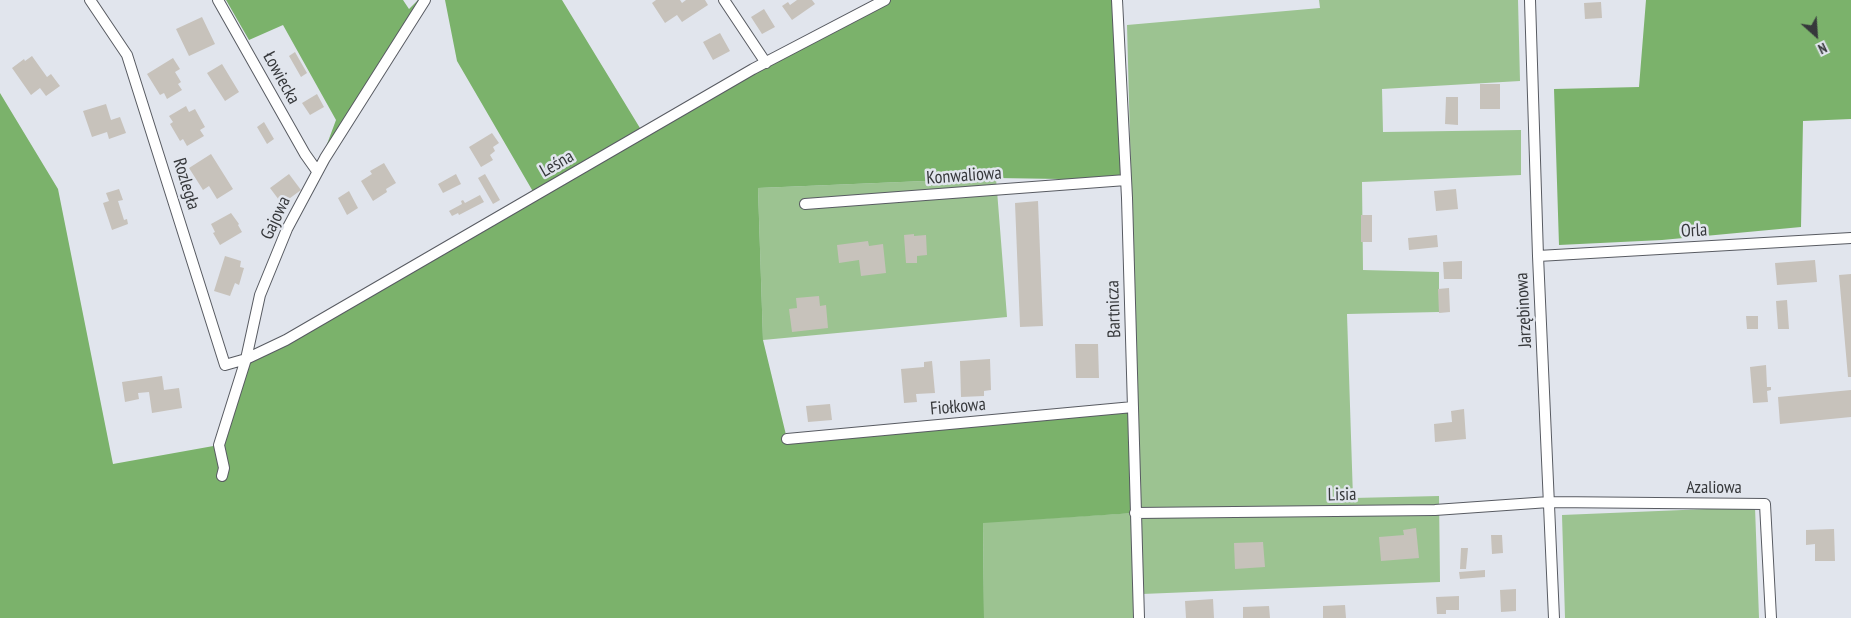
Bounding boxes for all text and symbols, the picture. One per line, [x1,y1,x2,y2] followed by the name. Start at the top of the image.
[1791,10,1841,60] north arrow
[1815,39,1830,58] text: N
[258,48,304,108] street label: Łowiecka
[536,146,578,182] street label: Leśna
[168,156,204,212] street label: Rozległa
[926,163,1002,189] street label: Konwaliowa
[257,193,295,243] street label: Gajowa
[1680,220,1708,242] street label: Orla
[1511,272,1537,348] street label: Jarzębinowa
[1102,280,1126,338] street label: Bartnicza
[929,394,987,420] street label: Fiołkowa
[1686,477,1742,499] street label: Azaliowa
[1328,484,1356,506] street label: Lisia

